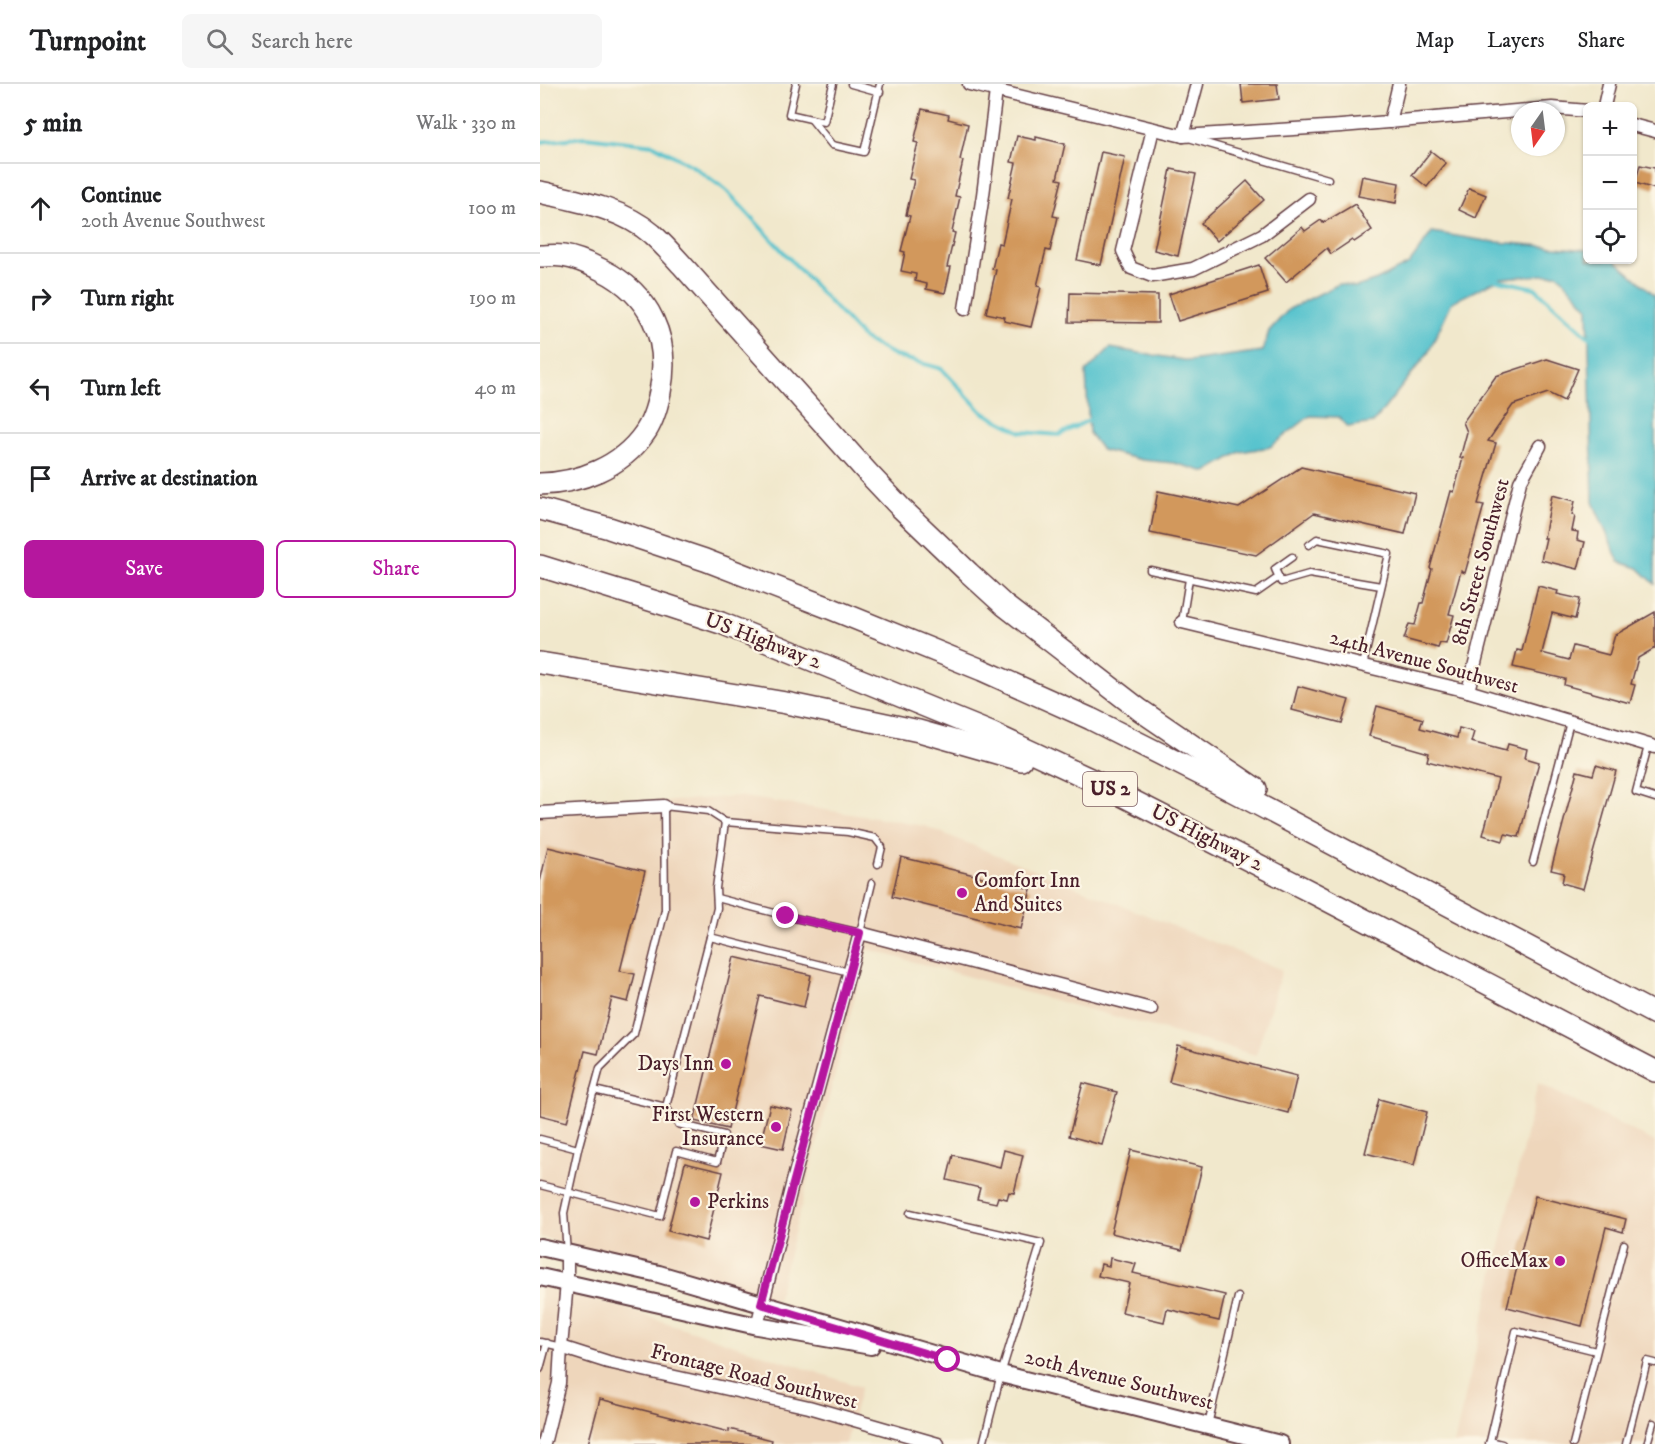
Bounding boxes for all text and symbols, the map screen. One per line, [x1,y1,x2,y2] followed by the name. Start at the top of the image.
[182,14,602,68] search box
[30,24,146,59] text: Turnpoint
[203,25,236,58] icon: search
[251,28,353,55] text: Search here
[1415,28,1454,54] text: Map
[1487,28,1545,54] text: Layers
[1578,28,1625,54] text: Share
[1511,102,1565,156] north arrow
[1583,102,1637,264] map controls
[1583,102,1637,156] button: +
[24,107,82,140] text: 5 min
[416,111,516,136] text: Walk · 330 m
[1583,156,1637,210] button: −
[81,182,162,209] text: Continue
[24,192,57,225] icon: ahead
[468,196,516,221] text: 100 m
[81,209,266,234] text: 20th Avenue Southwest
[1583,210,1637,264] button: locate
[24,282,57,315] icon: right
[81,285,174,312] text: Turn right
[469,286,516,311] text: 190 m
[24,372,57,405] icon: left
[81,375,161,402] text: Turn left
[474,376,516,401] text: 40 m
[24,462,57,495] icon: arrive
[81,465,258,492] text: Arrive at destination
[1446,475,1516,648] street label: 8th Street Southwest
[24,540,264,598] button: Save
[276,540,516,598] button: Share
[701,607,826,675] street label: US Highway 2
[1327,624,1522,700] street label: 24th Avenue Southwest
[1083,772,1137,806] road number: US 2
[1146,799,1268,878] street label: US Highway 2
[974,868,1080,918] place label: Comfort Inn And Suites
[955,886,969,900] marker: Comfort Inn And Suites
[772,902,798,928] route end
[637,1051,714,1077] place label: Days Inn
[719,1057,733,1071] marker: Days Inn
[652,1102,764,1152] place label: First Western Insurance
[769,1120,783,1134] marker: First Western Insurance
[707,1189,769,1215] place label: Perkins
[688,1195,702,1209] marker: Perkins
[1461,1248,1548,1274] place label: OfficeMax
[1553,1254,1567,1268] marker: OfficeMax
[648,1339,861,1415] street label: Frontage Road Southwest
[1022,1344,1216,1416] street label: 20th Avenue Southwest
[934,1346,960,1372] route start

